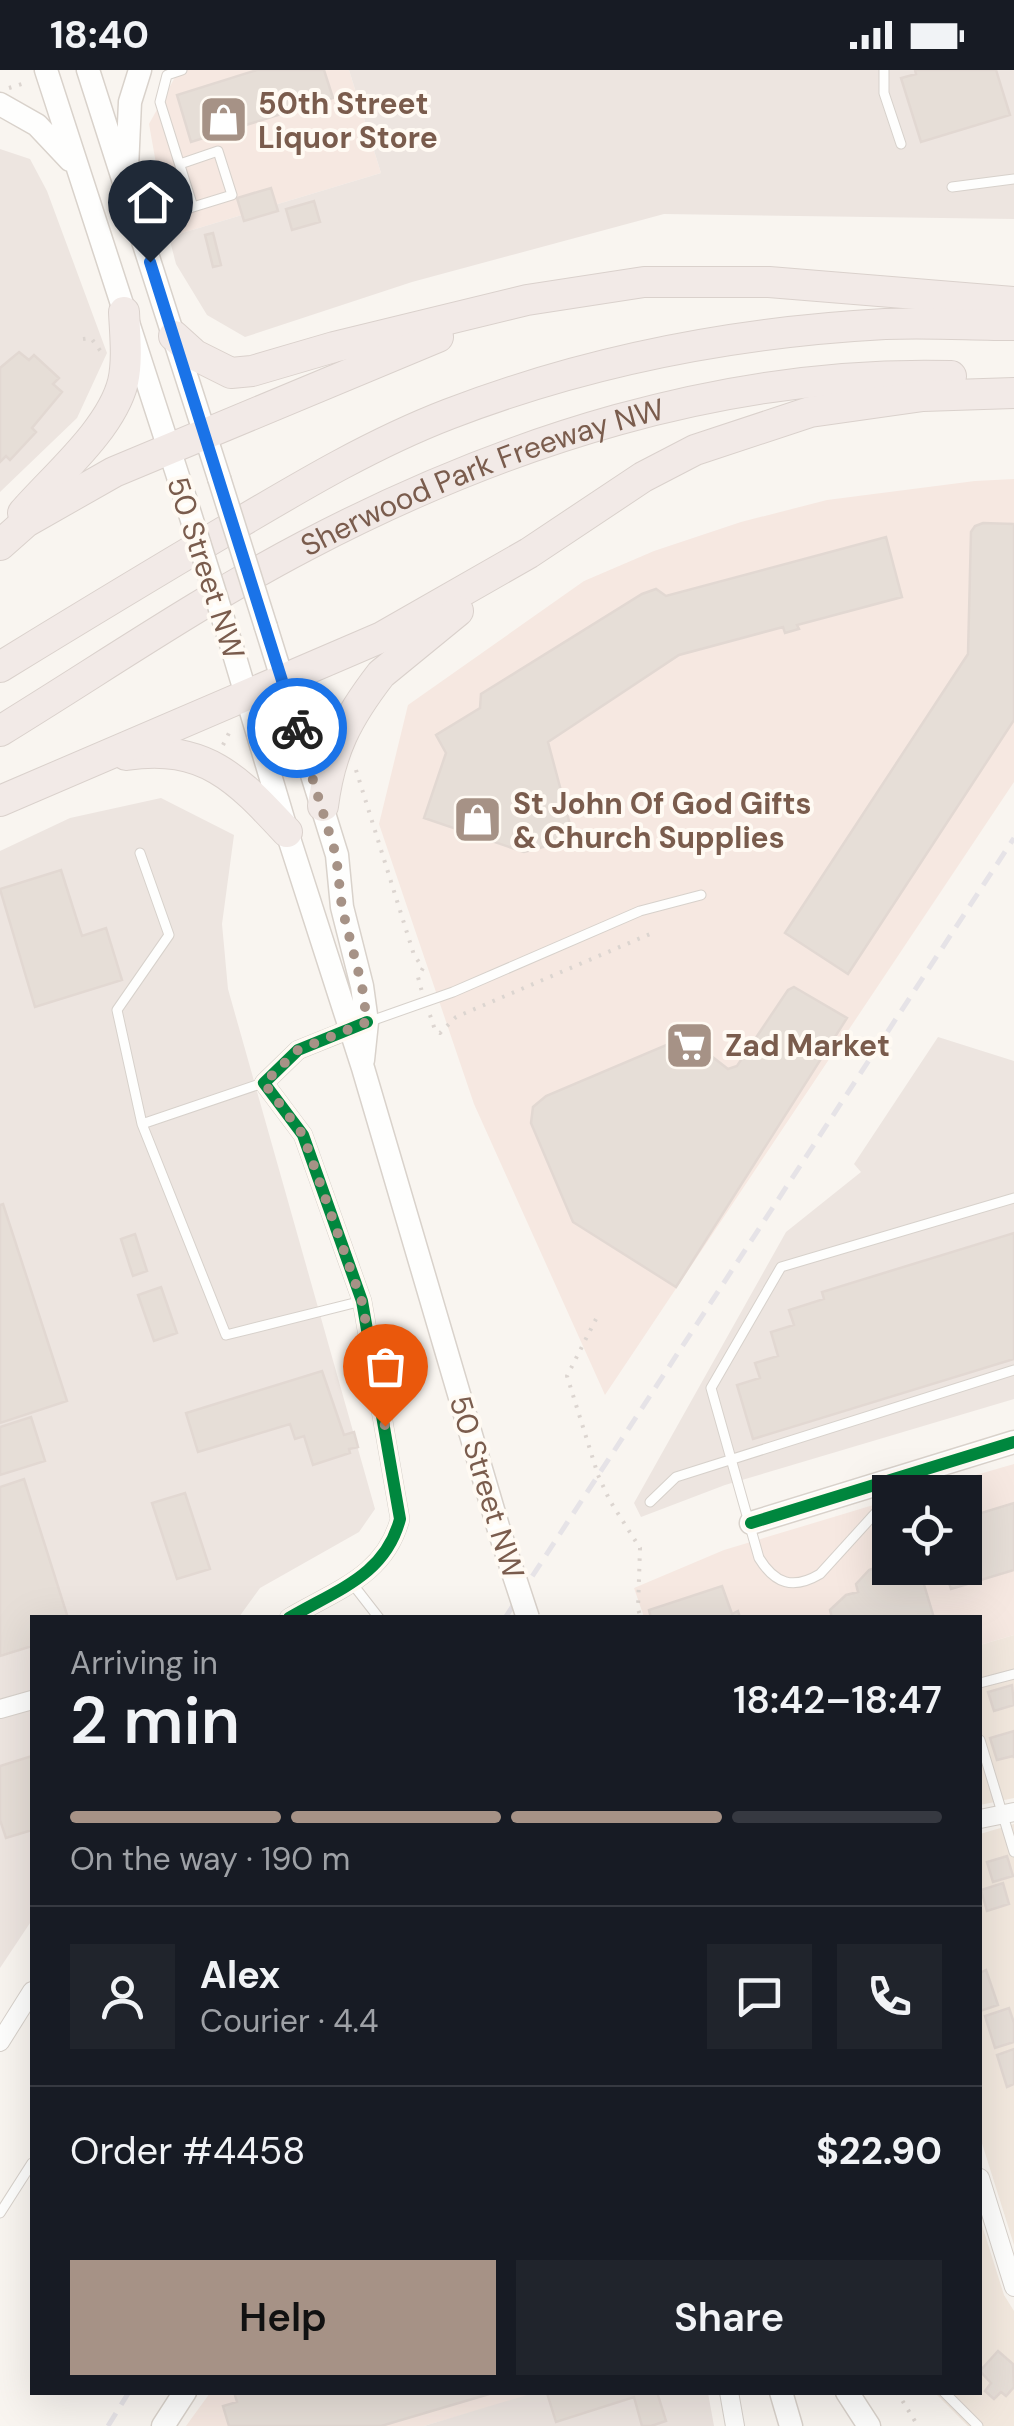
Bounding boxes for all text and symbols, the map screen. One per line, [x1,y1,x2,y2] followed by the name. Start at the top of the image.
[50,10,149,60] text: 18:40
[258,84,438,157] place label: 50th Street Liquor Store
[197,94,249,146] shop icon: 50th Street Liquor Store
[108,160,193,263] pin
[123,175,178,230] icon: home
[294,389,668,564] street label: Sherwood Park Freeway NW
[158,472,254,664] street label: 50 Street NW
[247,678,347,778] courier
[270,701,325,756] icon: bike
[513,784,811,857] place label: St John Of God Gifts & Church Supplies
[452,794,504,846] shop icon: St John Of God Gifts & Church Supplies
[664,1019,716,1071] supermarket icon: Zad Market
[725,1026,890,1065] place label: Zad Market
[343,1324,428,1427] pin
[358,1339,413,1394] icon: bag
[441,1391,533,1583] street label: 50 Street NW
[872,1475,982,1585] map controls
[872,1475,982,1585] button: locate
[70,1642,218,1684] text: Arriving in
[733,1675,942,1725] text: 18:42–18:47
[70,1679,240,1763] text: 2 min
[70,1838,350,1880] text: On the way · 190 m
[70,1944,175,2049] button: person
[707,1944,812,2049] button: chat
[837,1944,942,2049] button: phone
[200,1950,280,2000] text: Alex
[200,2000,378,2042] text: Courier · 4.4
[70,2126,305,2176] text: Order #4458
[816,2126,942,2176] text: $22.90
[70,2260,496,2375] button: Help
[516,2260,942,2375] button: Share

